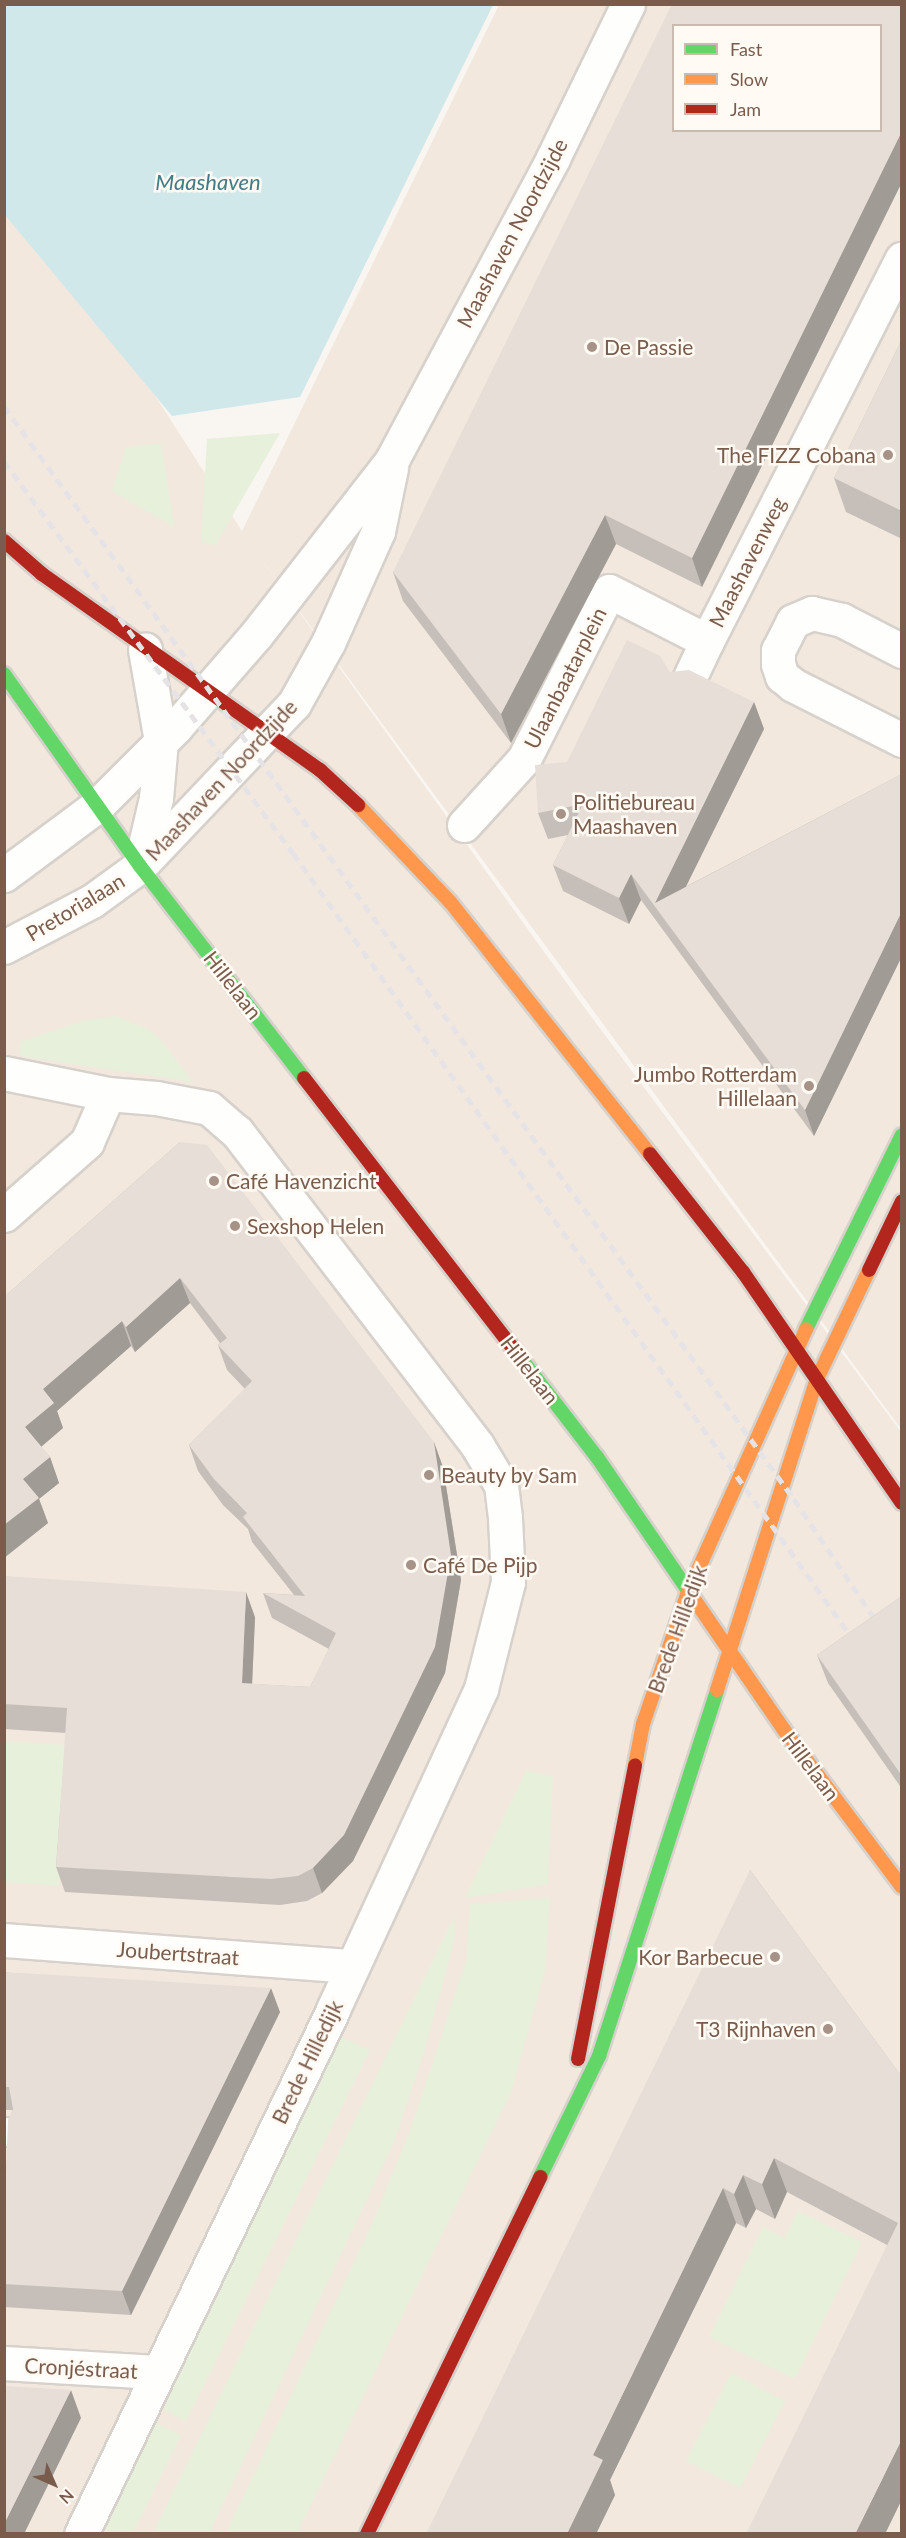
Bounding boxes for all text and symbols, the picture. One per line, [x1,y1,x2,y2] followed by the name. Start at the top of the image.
[672,24,882,132] legend
[730,38,762,60] text: Fast
[730,68,768,90] text: Slow
[730,98,761,120] text: Jam
[451,134,573,332] street label: Maashaven Noordzijde
[155,169,261,195] water label: Maashaven
[604,334,693,360] place label: De Passie
[585,340,599,354] marker: De Passie
[717,442,876,468] place label: The FIZZ Cobana
[881,448,895,462] marker: The FIZZ Cobana
[703,493,791,631] street label: Maashavenweg
[518,603,612,753] street label: Ulaanbaatarplein
[140,694,302,866] street label: Maashaven Noordzijde
[573,789,695,839] place label: Politiebureau Maashaven
[554,807,568,821] marker: Politiebureau Maashaven
[21,868,129,946] street label: Pretorialaan
[199,946,267,1024] street label: Hillelaan
[634,1061,797,1111] place label: Jumbo Rotterdam Hillelaan
[802,1079,816,1093] marker: Jumbo Rotterdam Hillelaan
[226,1168,377,1194] place label: Café Havenzicht
[207,1174,221,1188] marker: Café Havenzicht
[247,1213,384,1239] place label: Sexshop Helen
[228,1219,242,1233] marker: Sexshop Helen
[496,1331,564,1409] street label: Hillelaan
[441,1462,578,1488] place label: Beauty by Sam
[422,1468,436,1482] marker: Beauty by Sam
[423,1552,537,1578] place label: Café De Pijp
[404,1558,418,1572] marker: Café De Pijp
[642,1562,712,1696] street label: Brede Hilledijk
[777,1727,845,1805] street label: Hillelaan
[116,1936,240,1970] street label: Joubertstraat
[638,1944,763,1970] place label: Kor Barbecue
[768,1950,782,1964] marker: Kor Barbecue
[266,1996,348,2128] street label: Brede Hilledijk
[696,2016,816,2042] place label: T3 Rijnhaven
[821,2022,835,2036] marker: T3 Rijnhaven
[24,2352,138,2384] street label: Cronjéstraat
[24,2454,84,2514] north arrow
[56,2486,78,2508] text: N

